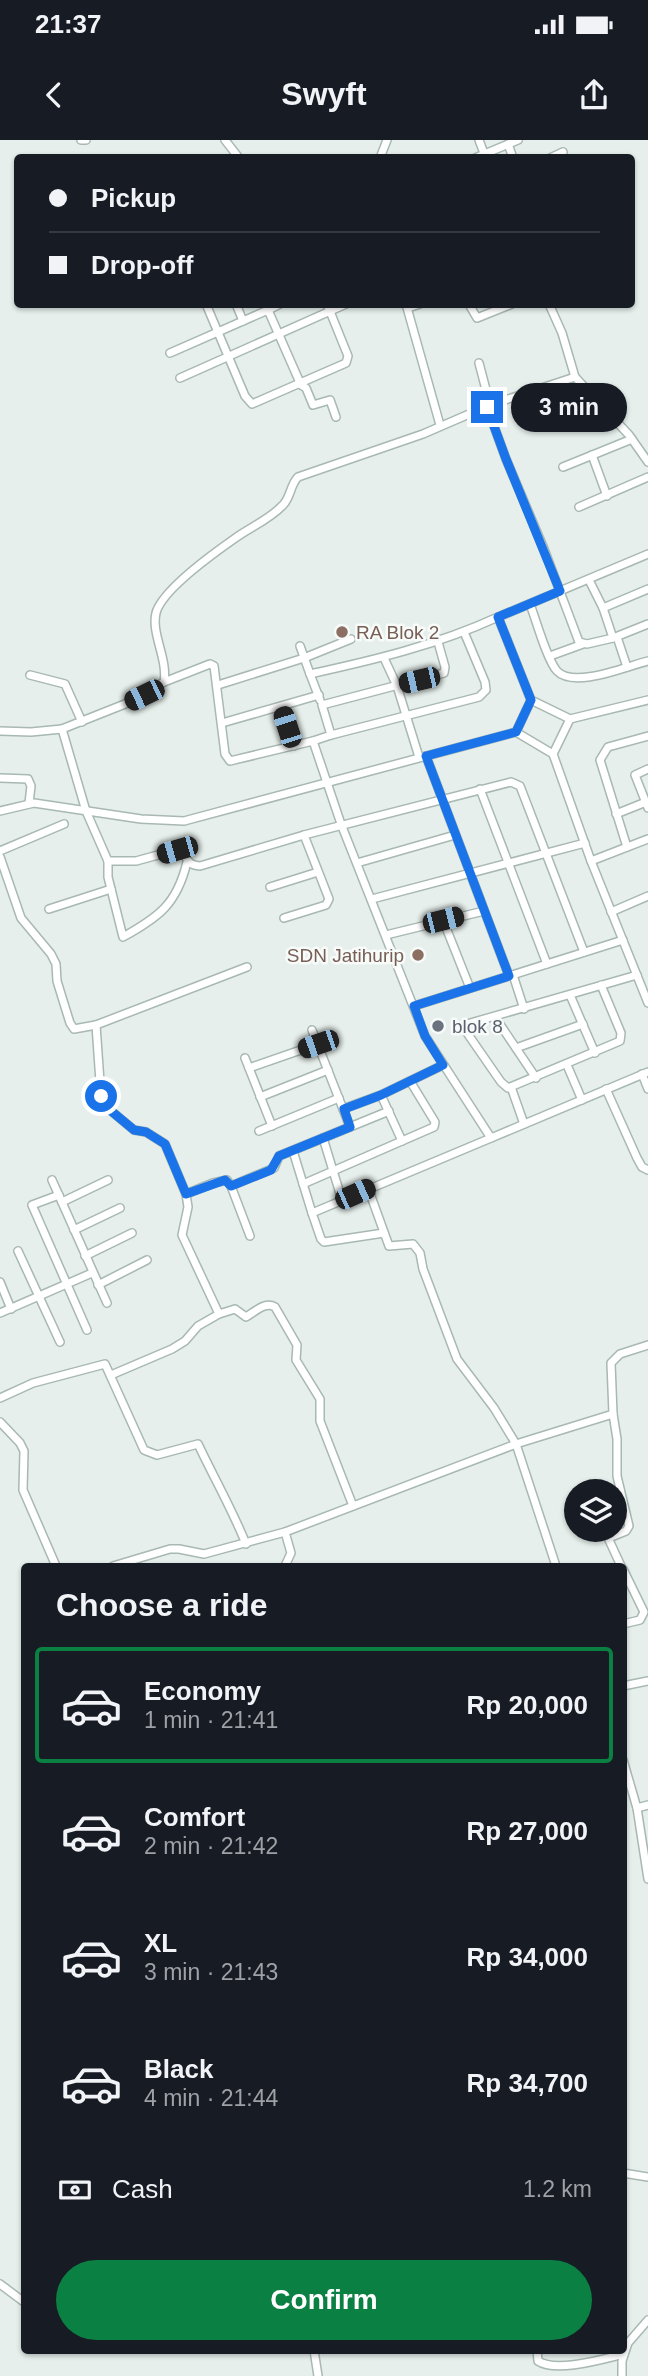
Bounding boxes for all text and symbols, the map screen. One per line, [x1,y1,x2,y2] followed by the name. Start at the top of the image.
[35,9,102,39] text: 21:37
[35,76,73,114] icon: back
[281,76,367,112] text: Swyft
[575,76,613,114] icon: share
[91,183,176,213] text: Pickup
[91,250,194,280] text: Drop-off
[512,383,627,432] callout: 3 min
[471,391,503,423] route end
[539,394,599,420] text: 3 min
[356,622,439,643] place label: RA Blok 2
[334,624,350,640] marker: RA Blok 2
[397,665,442,695] car
[121,676,168,714] car
[271,704,304,750] car
[154,834,201,866] car
[421,905,466,935] car
[287,945,404,966] place label: SDN Jatihurip
[410,947,426,963] marker: SDN Jatihurip
[452,1016,503,1037] place label: blok 8
[430,1018,446,1034] marker: blok 8
[295,1027,342,1061] car
[85,1080,117,1112] route start
[332,1176,379,1212] car
[564,1479,627,1542] map controls
[564,1479,627,1542] button: layers
[56,1587,268,1623] text: Choose a ride
[60,1674,123,1737] icon: car
[144,1676,261,1706] text: Economy
[467,1690,588,1720] text: Rp 20,000
[144,1707,278,1733] text: 1 min · 21:41
[60,1800,123,1863] icon: car
[144,1802,245,1832] text: Comfort
[467,1816,588,1846] text: Rp 27,000
[144,1833,278,1859] text: 2 min · 21:42
[60,1926,123,1989] icon: car
[144,1928,177,1958] text: XL
[467,1942,588,1972] text: Rp 34,000
[144,1959,278,1985] text: 3 min · 21:43
[60,2052,123,2115] icon: car
[144,2054,213,2084] text: Black
[467,2068,588,2098] text: Rp 34,700
[144,2085,278,2111] text: 4 min · 21:44
[56,2171,94,2209] icon: cash
[112,2174,173,2204] text: Cash
[523,2176,592,2202] text: 1.2 km
[56,2260,592,2340] button: Confirm

